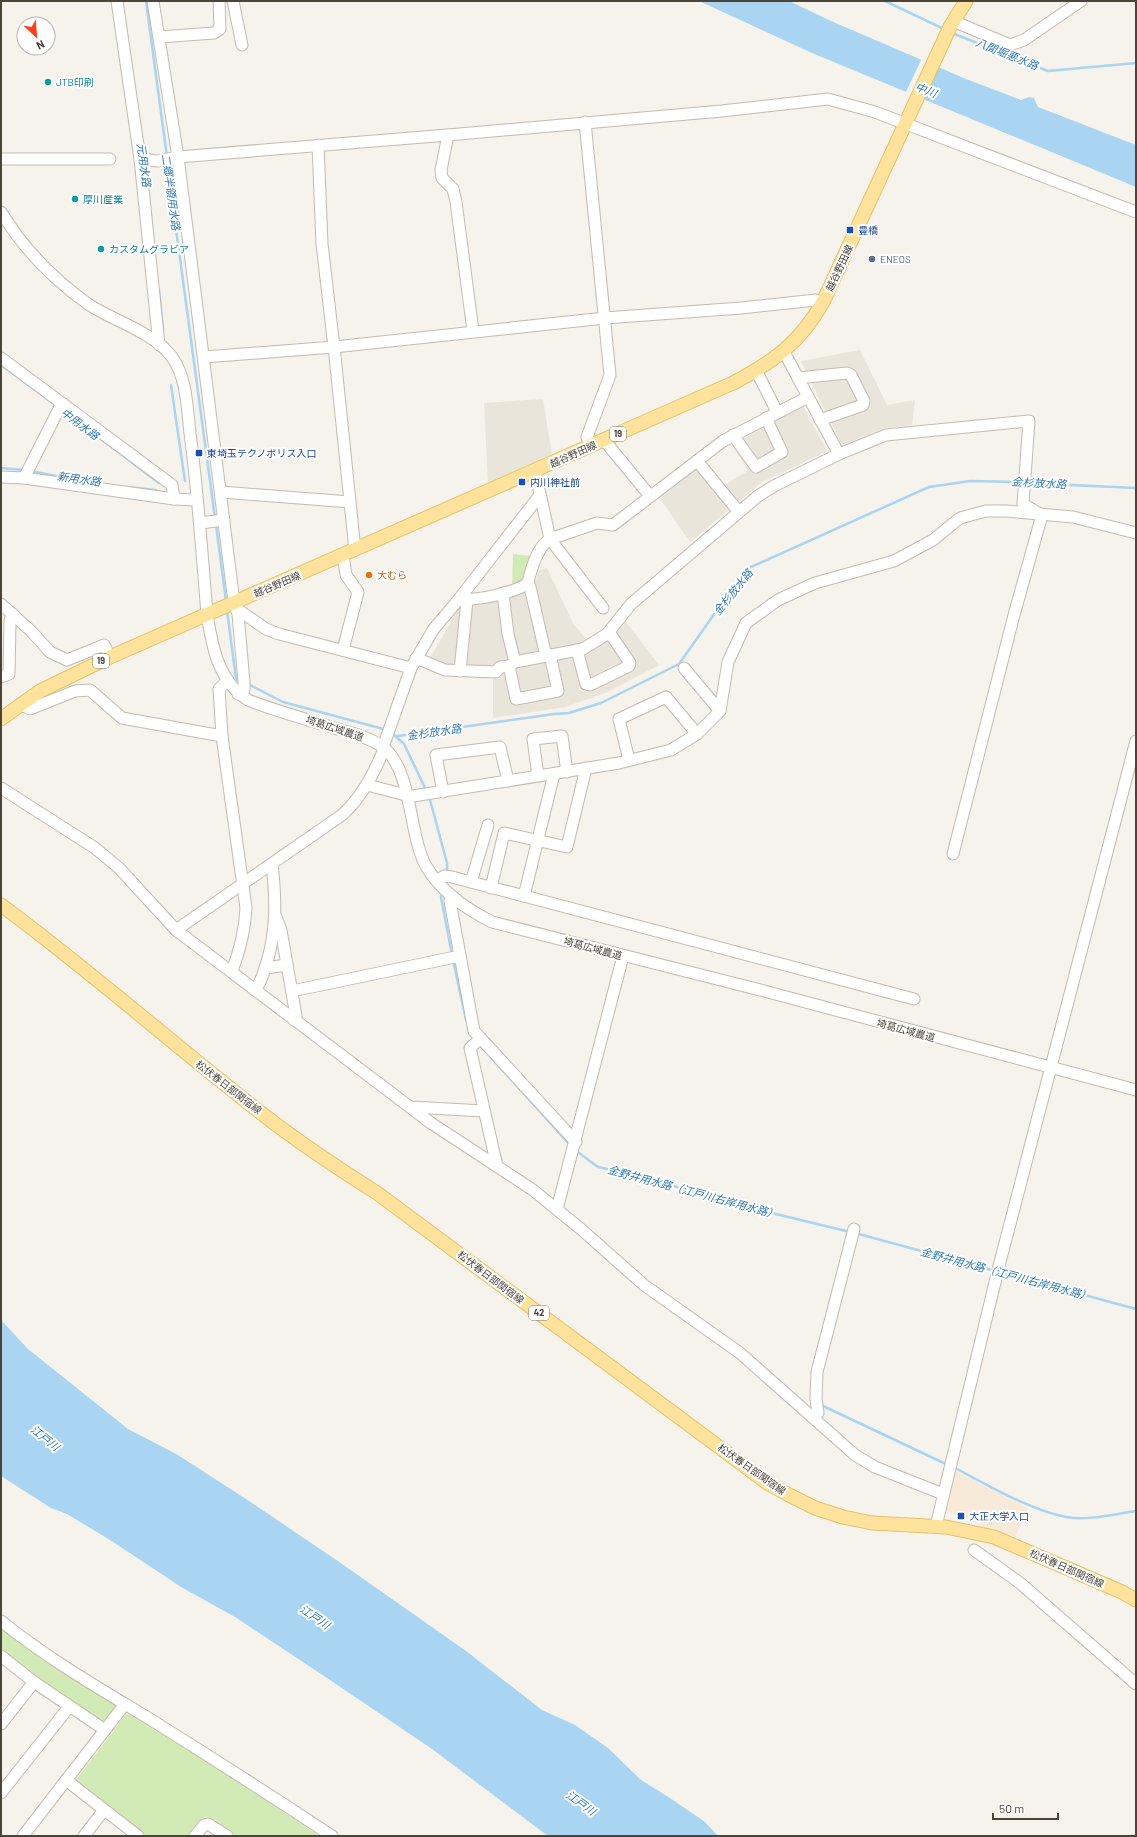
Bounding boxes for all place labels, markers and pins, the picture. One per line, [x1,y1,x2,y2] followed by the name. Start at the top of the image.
[56,76,94,88] place label: JTB印刷
[43,77,53,87] marker: JTB印刷
[83,193,123,205] place label: 厚川産業
[70,194,80,204] marker: 厚川産業
[858,224,878,236] place label: 豊橋
[845,225,855,235] marker: 豊橋
[109,243,189,255] place label: カスタムグラビア
[96,244,106,254] marker: カスタムグラビア
[880,253,911,265] place label: ENEOS
[867,254,877,264] marker: ENEOS
[207,447,316,459] place label: 東埼玉テクノポリス入口
[194,448,204,458] marker: 東埼玉テクノポリス入口
[530,476,580,488] place label: 内川神社前
[517,477,527,487] marker: 内川神社前
[377,569,407,581] place label: 大むら
[364,570,374,580] marker: 大むら
[969,1510,1029,1522] place label: 大正大学入口
[956,1511,966,1521] marker: 大正大学入口

